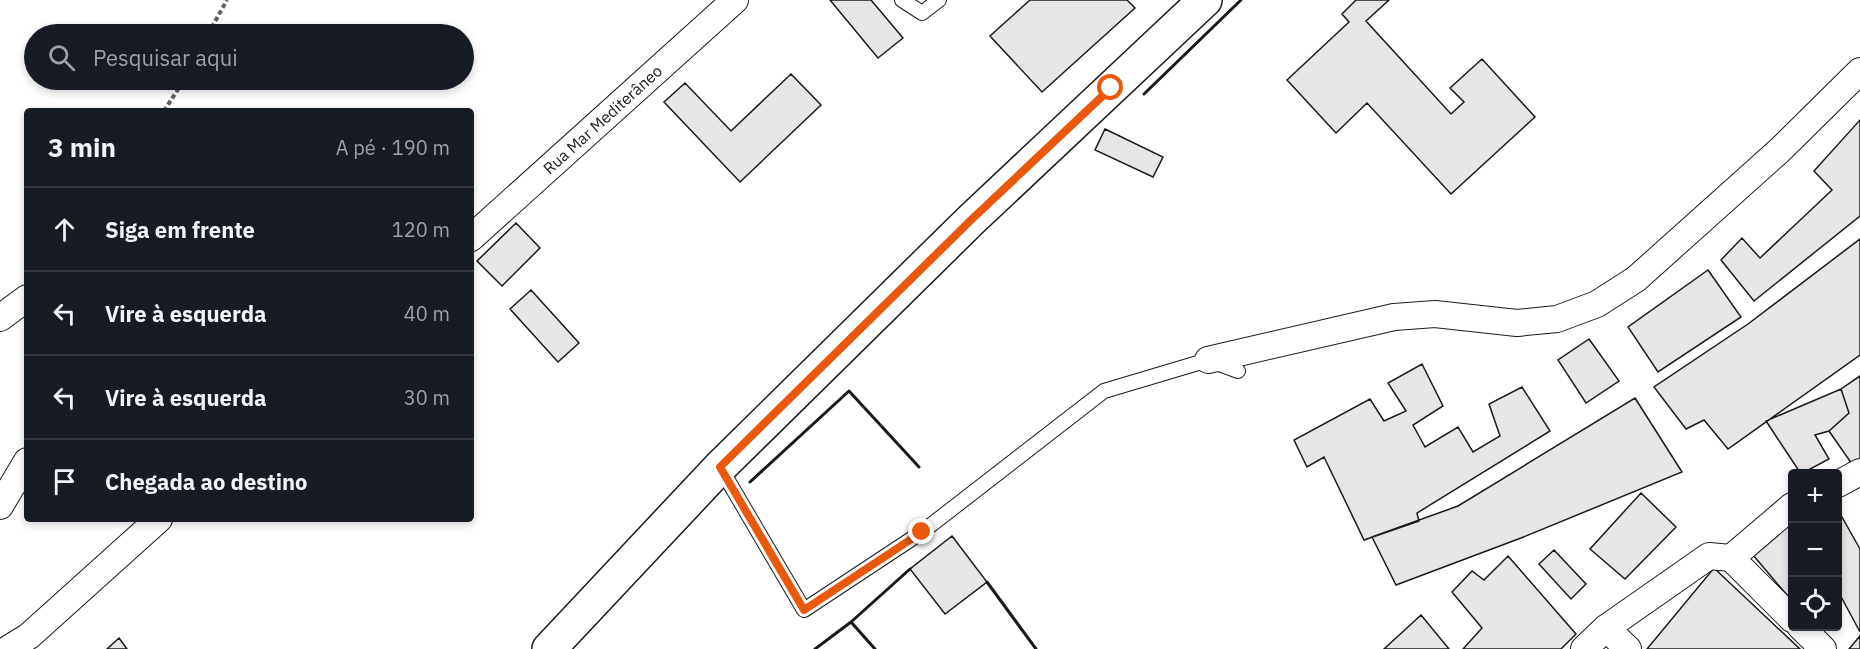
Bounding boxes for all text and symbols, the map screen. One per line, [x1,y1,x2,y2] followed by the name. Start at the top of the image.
[24,24,474,90] search box
[45,41,78,74] icon: search
[93,43,238,72] text: Pesquisar aqui
[539,61,666,178] street label: Rua Mar Mediterâneo
[1097,74,1123,100] route start
[48,130,116,164] text: 3 min
[336,134,450,161] text: A pé · 190 m
[48,213,81,246] icon: ahead
[105,215,255,244] text: Siga em frente
[392,216,450,243] text: 120 m
[48,297,81,330] icon: left
[105,299,267,328] text: Vire à esquerda
[404,300,450,327] text: 40 m
[48,381,81,414] icon: left
[105,383,267,412] text: Vire à esquerda
[404,384,450,411] text: 30 m
[48,465,81,498] icon: arrive
[105,467,308,496] text: Chegada ao destino
[1788,469,1842,631] map controls
[1788,469,1842,523] button: +
[908,518,934,544] route end
[1788,523,1842,577] button: −
[1788,577,1842,631] button: locate

